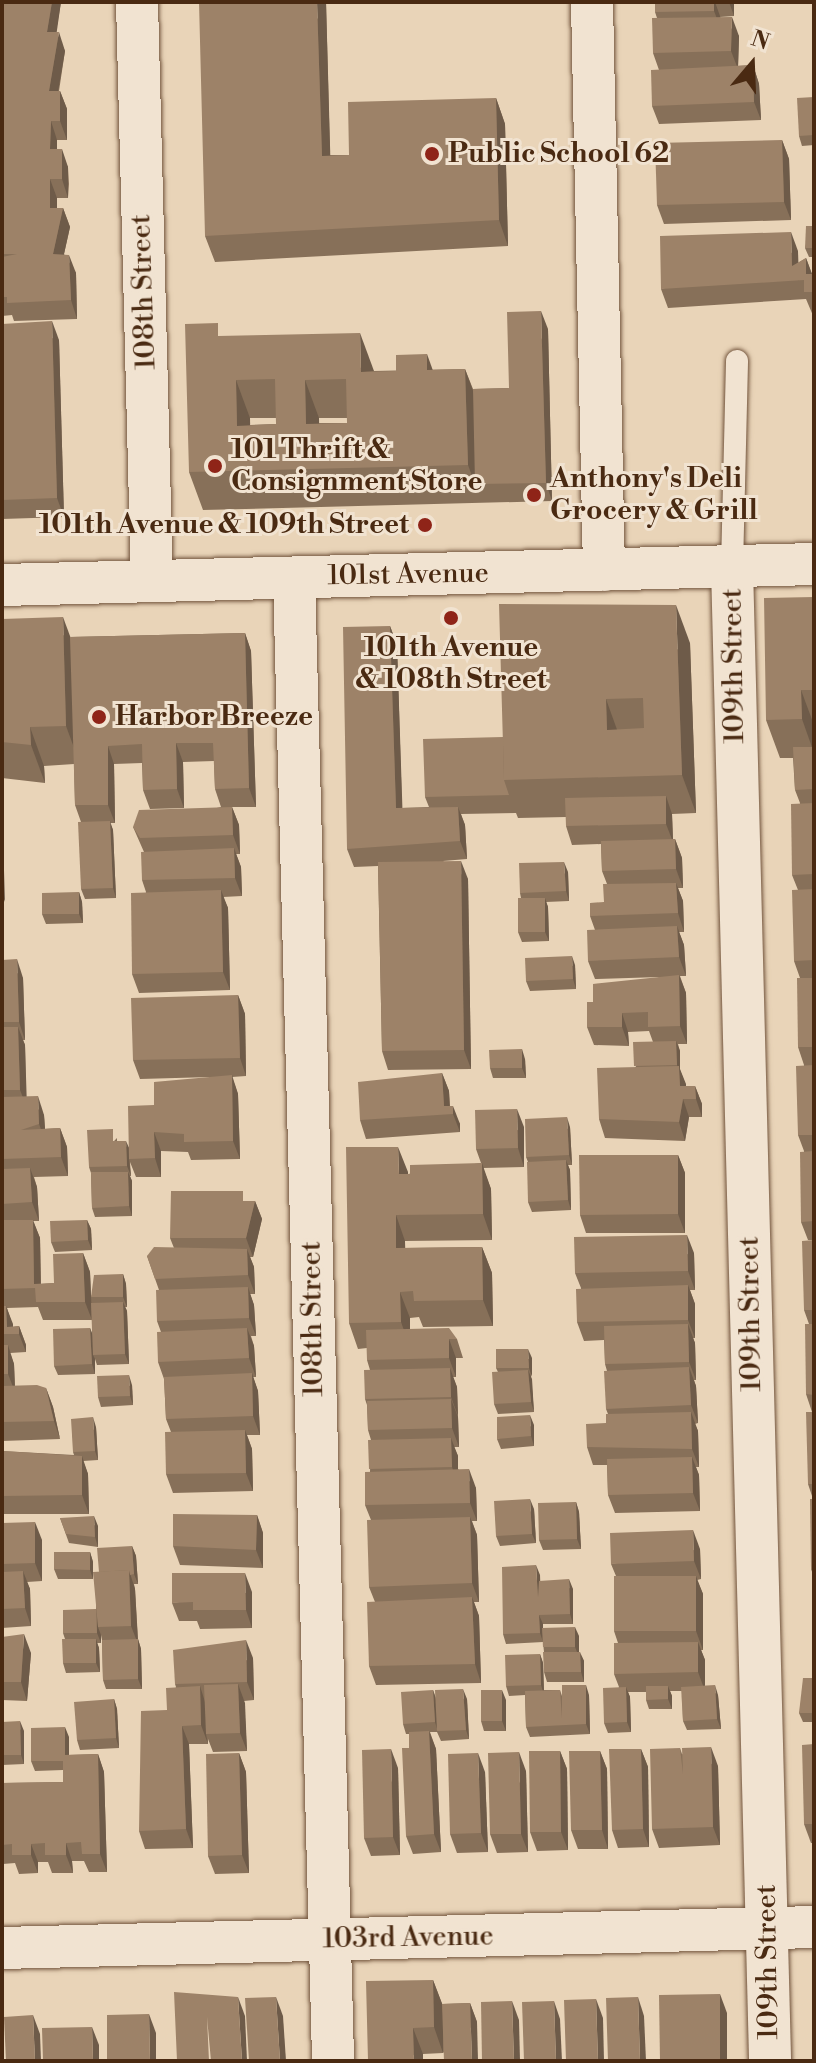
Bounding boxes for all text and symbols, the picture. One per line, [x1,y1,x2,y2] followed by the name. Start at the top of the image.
[712,24,792,104] north arrow
[747,25,773,56] text: N
[448,137,669,171] place label: Public School 62
[423,145,441,163] marker: Public School 62
[124,214,164,370] street label: 108th Street
[231,433,483,499] place label: 101 Thrift & Consignment Store
[206,457,224,475] marker: 101 Thrift & Consignment Store
[550,462,758,528] place label: Anthony's Deli Grocery & Grill
[525,486,543,504] marker: Anthony's Deli Grocery & Grill
[39,508,409,542] place label: 101th Avenue & 109th Street
[416,516,434,534] marker: 101th Avenue & 109th Street
[327,557,489,593] street label: 101st Avenue
[716,588,752,744] street label: 109th Street
[442,609,460,627] marker: 101th Avenue & 108th Street
[355,631,547,697] place label: 101th Avenue & 108th Street
[115,700,313,734] place label: Harbor Breeze
[90,708,108,726] marker: Harbor Breeze
[733,1236,769,1392] street label: 109th Street
[295,1241,331,1397] street label: 108th Street
[750,1884,786,2040] street label: 109th Street
[322,1920,494,1956] street label: 103rd Avenue

